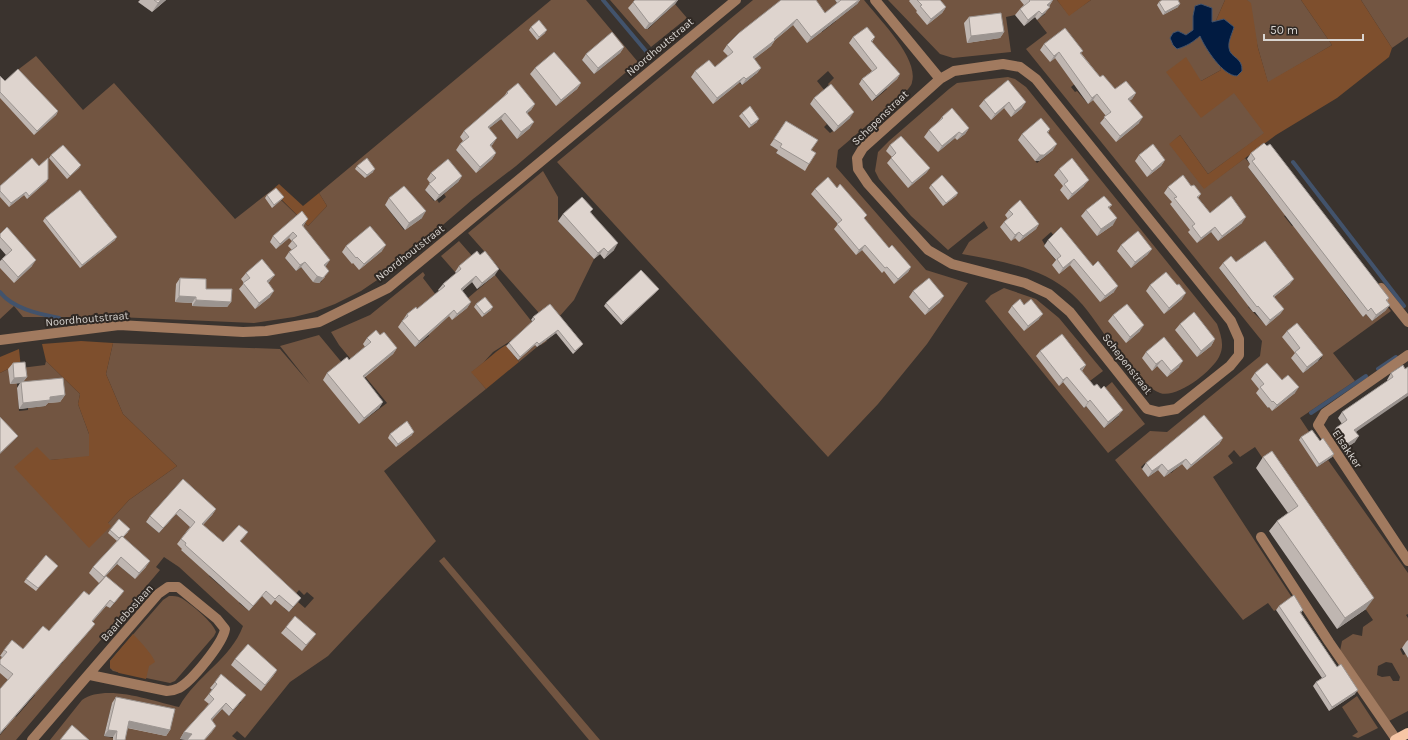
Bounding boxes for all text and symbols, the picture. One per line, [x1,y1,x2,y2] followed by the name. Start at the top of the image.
[624,15,696,79] street label: Noordhoutstraat
[1264,16,1363,42] scale bar
[1270,23,1298,37] text: 50 m
[849,88,911,148] street label: Schepenstraat
[373,222,447,284] street label: Noordhoutstraat
[45,309,129,329] street label: Noordhoutstraat
[1099,331,1155,397] street label: Schepenstraat
[1330,427,1364,471] street label: Elsakker
[98,582,156,644] street label: Baarleboslaan

